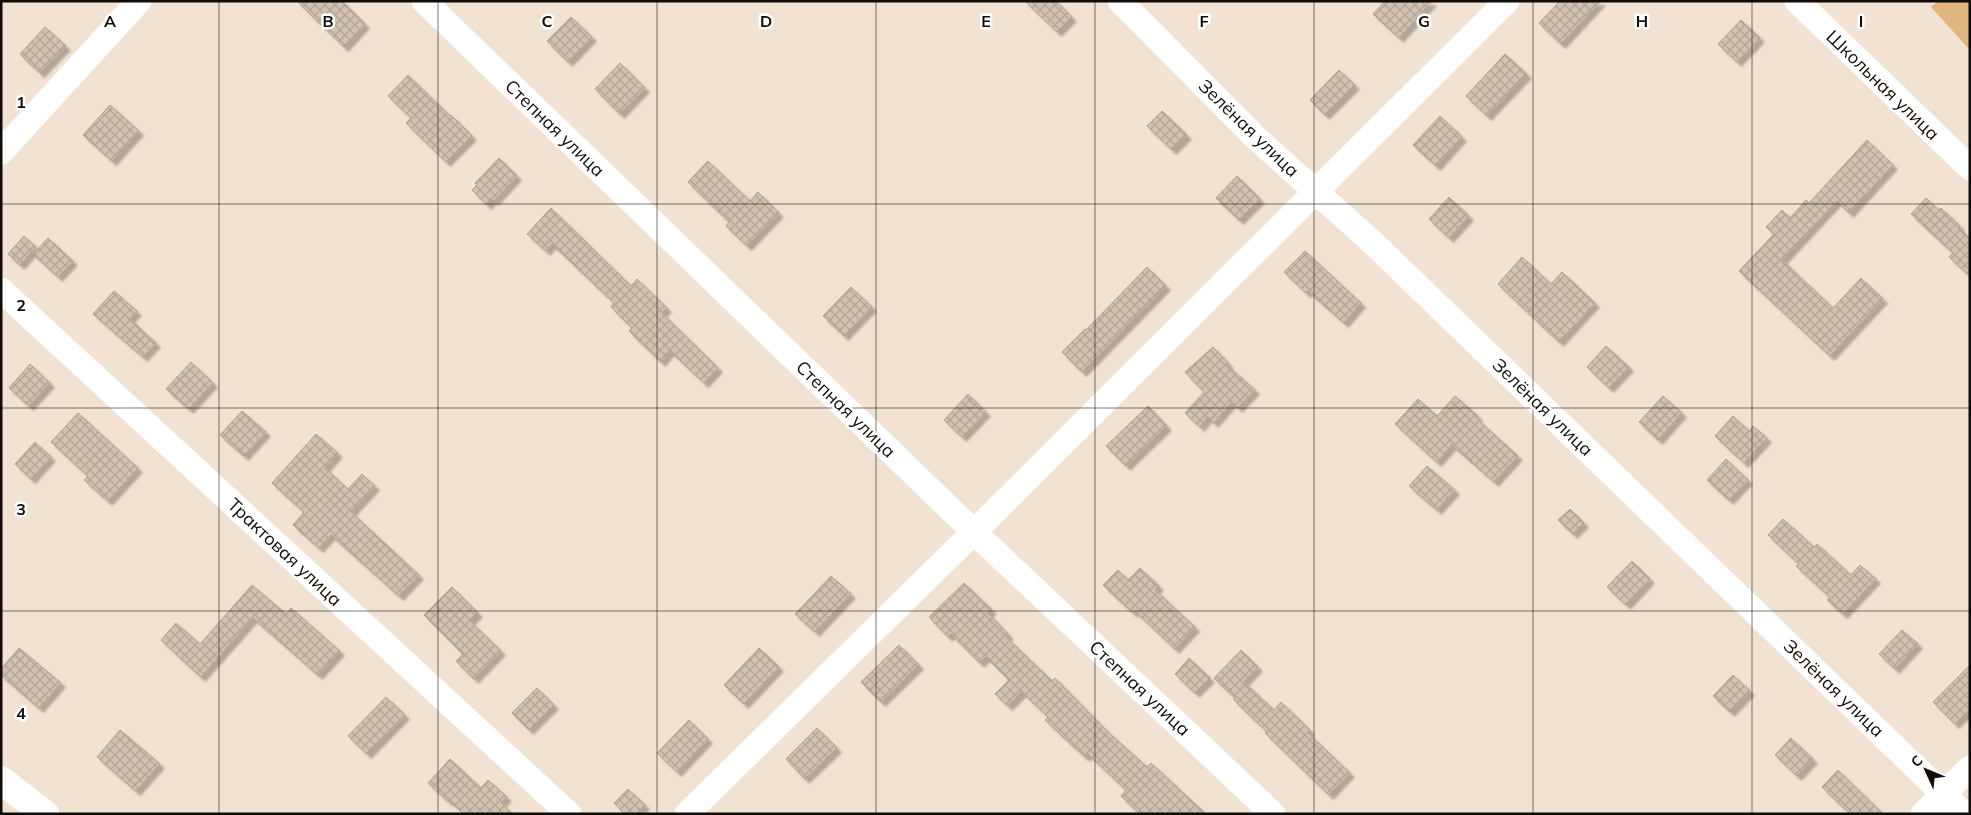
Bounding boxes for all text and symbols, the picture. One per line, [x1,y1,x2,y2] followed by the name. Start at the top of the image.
[104,11,116,31] text: A
[322,11,334,31] text: B
[542,11,553,31] text: C
[760,11,772,31] text: D
[981,11,991,31] text: E
[1199,11,1209,31] text: F
[1418,11,1430,31] text: G
[1636,11,1648,31] text: H
[1859,11,1863,31] text: I
[1822,25,1944,145] street label: Школьная улица
[1194,74,1304,182] street label: Зелёная улица
[500,75,610,181] street label: Степная улица
[16,92,26,112] text: 1
[16,295,26,315] text: 2
[1488,353,1598,461] street label: Зелёная улица
[791,356,901,462] street label: Степная улица
[223,493,347,611] street label: Трактовая улица
[16,499,26,519] text: 3
[1779,634,1889,742] street label: Зелёная улица
[1085,635,1195,741] street label: Степная улица
[16,703,26,723] text: 4
[1901,745,1951,795] north arrow
[1907,751,1926,771] text: С

